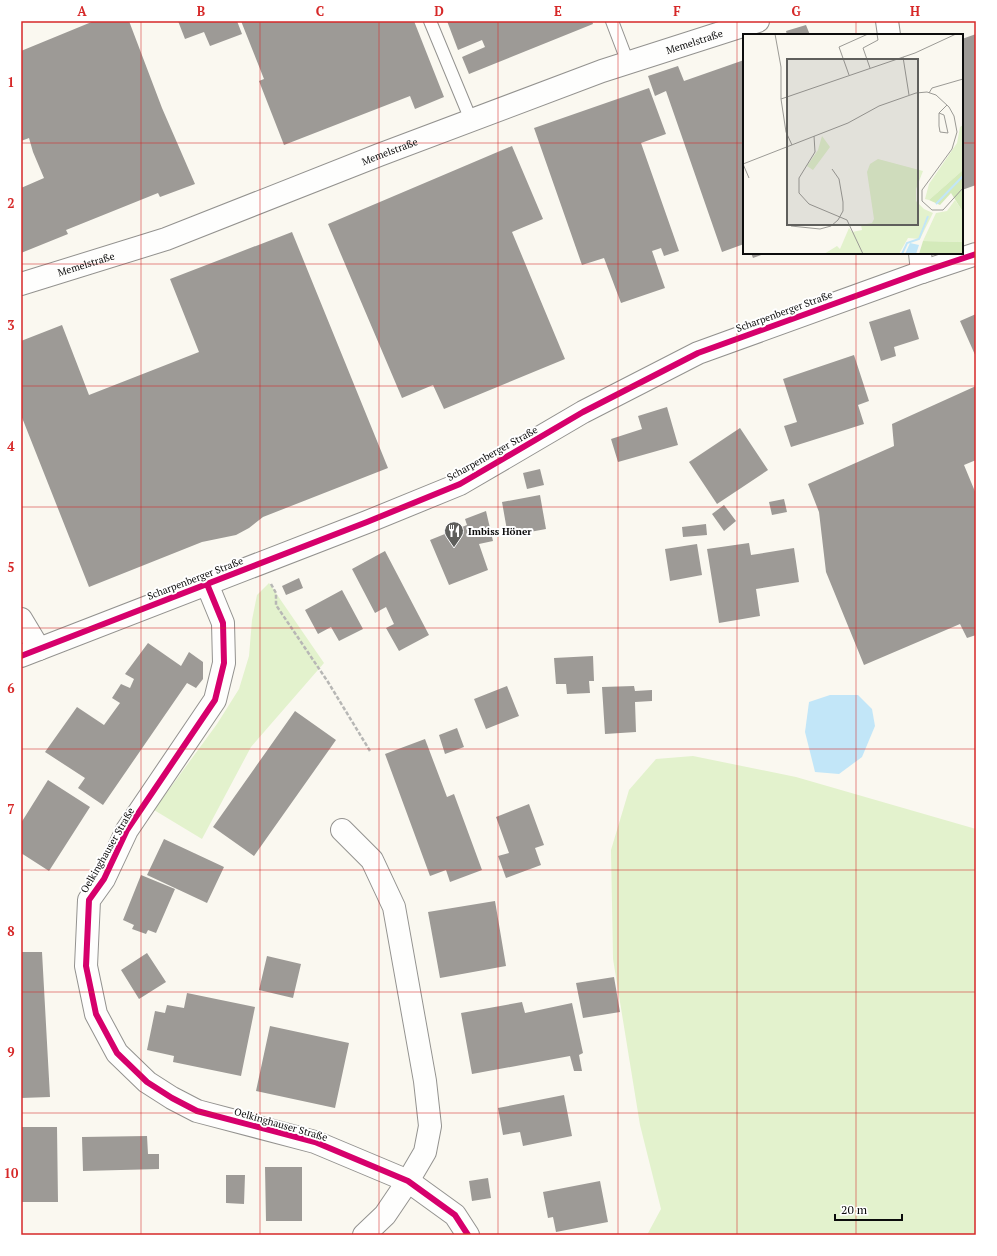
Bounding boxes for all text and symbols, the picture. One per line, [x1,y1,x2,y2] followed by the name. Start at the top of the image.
[77,2,87,20] text: A
[197,2,205,20] text: B
[316,2,324,20] text: C
[434,2,444,20] text: D
[554,2,562,20] text: E
[673,2,681,20] text: F
[791,2,801,20] text: G
[910,2,920,20] text: H
[664,27,724,57] street label: Memelstraße
[743,34,963,254] inset map
[7,73,15,91] text: 1
[360,135,419,168] street label: Memelstraße
[7,194,15,212] text: 2
[56,249,116,279] street label: Memelstraße
[734,288,834,335] street label: Scharpenberger Straße
[7,316,15,334] text: 3
[445,423,540,484] street label: Scharpenberger Straße
[7,437,15,455] text: 4
[443,520,465,548] restaurant icon: Imbiss Höner
[468,525,532,538] place label: Imbiss Höner
[145,554,245,603] street label: Scharpenberger Straße
[7,558,15,576] text: 5
[7,679,15,697] text: 6
[7,800,15,818] text: 7
[78,805,137,895] street label: Oelkinghauser Straße
[7,922,15,940] text: 8
[7,1043,15,1061] text: 9
[233,1105,329,1144] street label: Oelkinghauser Straße
[4,1164,19,1182] text: 10
[835,1196,902,1222] scale bar
[841,1202,868,1217] text: 20 m

